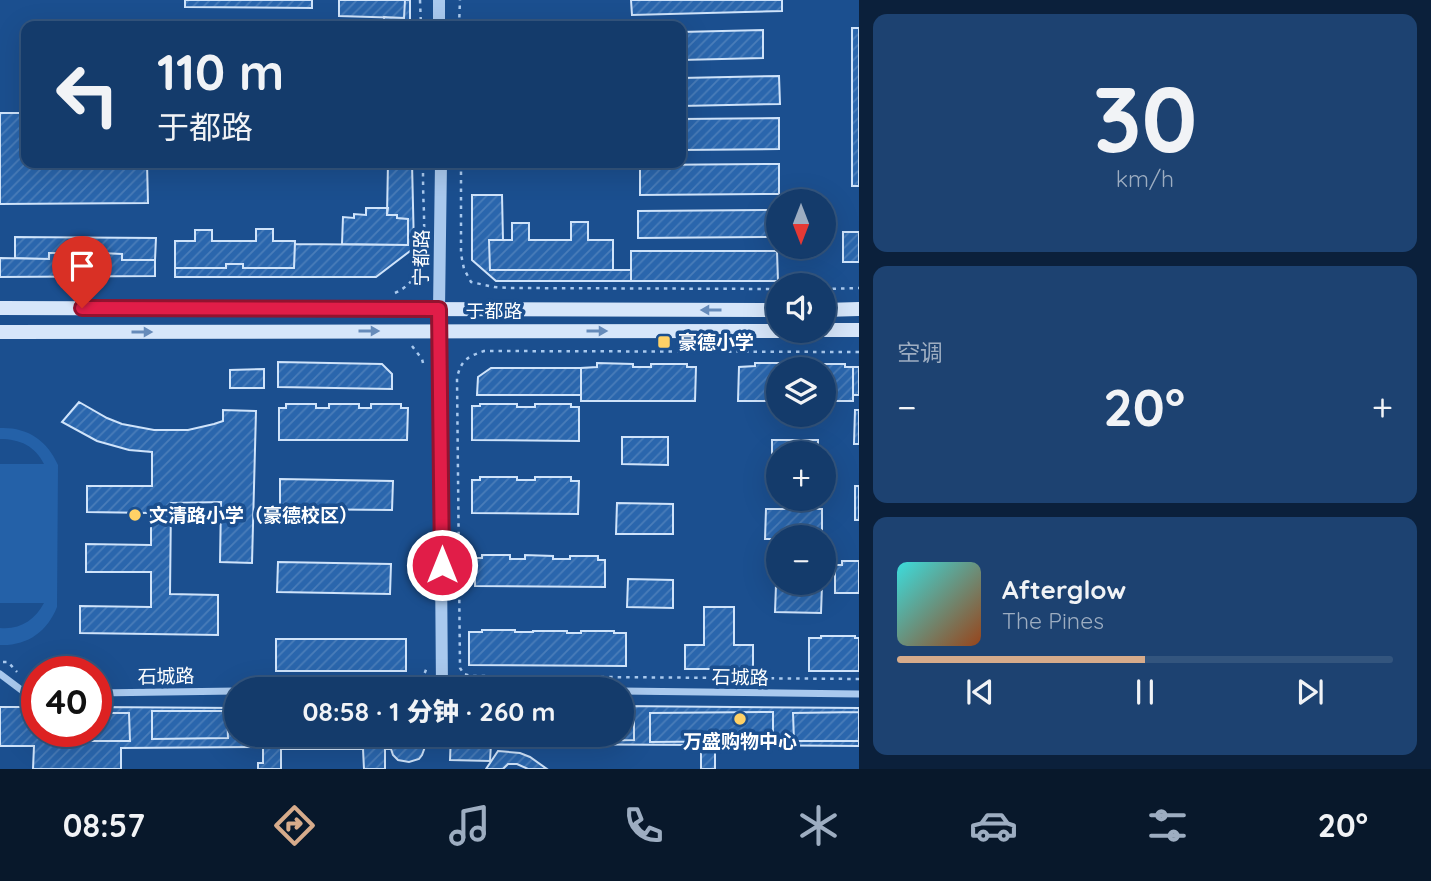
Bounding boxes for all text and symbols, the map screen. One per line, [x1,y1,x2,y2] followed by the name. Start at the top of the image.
[157,41,284,102] text: 110 m
[42,49,133,140] icon: left
[1093,61,1197,175] text: 30
[157,107,253,147] text: 于都路
[1116,164,1174,193] text: km/h
[766,189,836,259] north arrow
[766,189,836,595] map controls
[409,229,433,287] street label: 宁都路
[52,236,112,308] pin
[63,247,101,285] icon: arrive
[766,273,836,343] button: sound
[465,299,523,323] street label: 于都路
[699,304,721,316] one-way arrow
[358,325,380,337] one-way arrow
[586,325,608,337] one-way arrow
[131,326,153,338] one-way arrow
[678,330,754,354] place label: 豪德小学
[656,334,672,350] marker: 豪德小学
[897,338,943,367] text: 空调
[766,357,836,427] button: layers
[1103,374,1185,439] text: 20°
[897,383,917,431] text: −
[1372,383,1393,431] text: +
[766,441,836,511] button: +
[149,503,358,527] place label: 文清路小学（豪德校区）
[127,507,143,523] marker: 文清路小学（豪德校区）
[766,525,836,595] button: −
[405,528,479,602] position arrow
[1002,573,1126,606] text: Afterglow
[1002,606,1104,635] text: The Pines
[21,656,112,747] speed limit sign: 40
[137,664,195,688] street label: 石城路
[711,665,769,689] street label: 石城路
[961,673,999,711] icon: previous
[1126,673,1164,711] icon: pause
[1291,673,1329,711] icon: next
[303,695,555,728] text: 08:58 · 1 分钟 · 260 m
[732,711,748,727] marker: 万盛购物中心
[683,729,797,753] place label: 万盛购物中心
[270,801,319,850] icon: directions
[445,801,494,850] icon: music
[619,801,668,850] icon: phone
[794,801,843,850] icon: climate
[969,801,1018,850] icon: car
[1143,801,1192,850] icon: filters
[63,805,145,845] text: 08:57
[1318,805,1368,845] text: 20°

